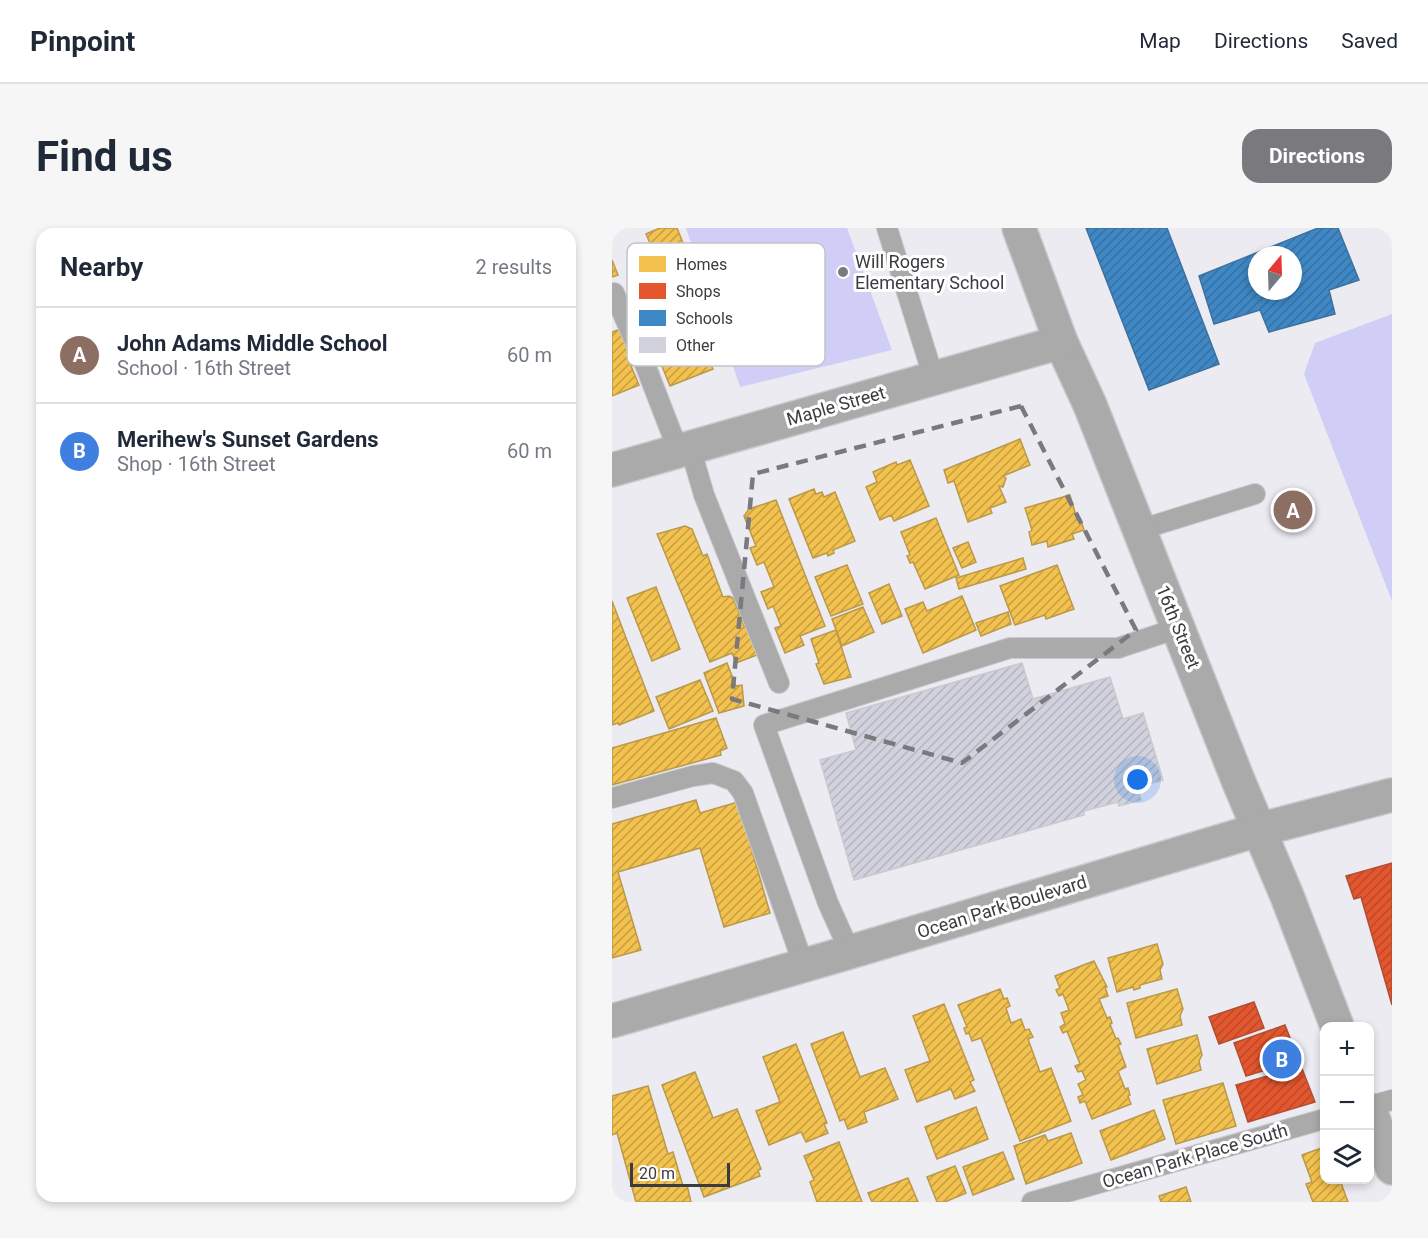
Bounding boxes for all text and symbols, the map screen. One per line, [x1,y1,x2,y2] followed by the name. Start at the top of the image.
[30,25,135,58] text: Pinpoint
[1139,29,1181,53] text: Map
[1214,29,1308,53] text: Directions
[1341,29,1398,53] text: Saved
[1242,129,1392,183] button: Directions
[36,132,173,181] text: Find us
[627,243,825,366] legend
[1248,246,1302,300] north arrow
[855,251,1004,293] place label: Will Rogers Elementary School
[60,252,143,282] text: Nearby
[476,255,552,279] text: 2 results
[676,255,727,274] text: Homes
[836,265,850,279] marker: Will Rogers Elementary School
[676,282,721,301] text: Shops
[676,309,733,328] text: Schools
[117,331,388,356] text: John Adams Middle School
[676,336,716,355] text: Other
[73,343,86,367] text: A
[507,343,552,367] text: 60 m
[117,356,291,380] text: School · 16th Street
[784,381,888,430] street label: Maple Street
[117,427,379,452] text: Merihew's Sunset Gardens
[73,439,86,463] text: B
[507,439,552,463] text: 60 m
[117,452,275,476] text: Shop · 16th Street
[1274,488,1312,532] pin: A
[1152,582,1205,672] street label: 16th Street
[1123,765,1152,794] your location
[915,871,1089,942] street label: Ocean Park Boulevard
[1320,1022,1374,1184] map controls
[1320,1022,1374,1076] button: +
[1262,1036,1302,1082] pin: B
[1320,1076,1374,1130] button: −
[1100,1119,1290,1192] street label: Ocean Park Place South
[1320,1130,1374,1184] button: layers
[630,1160,730,1188] scale bar
[639,1164,675,1183] text: 20 m

